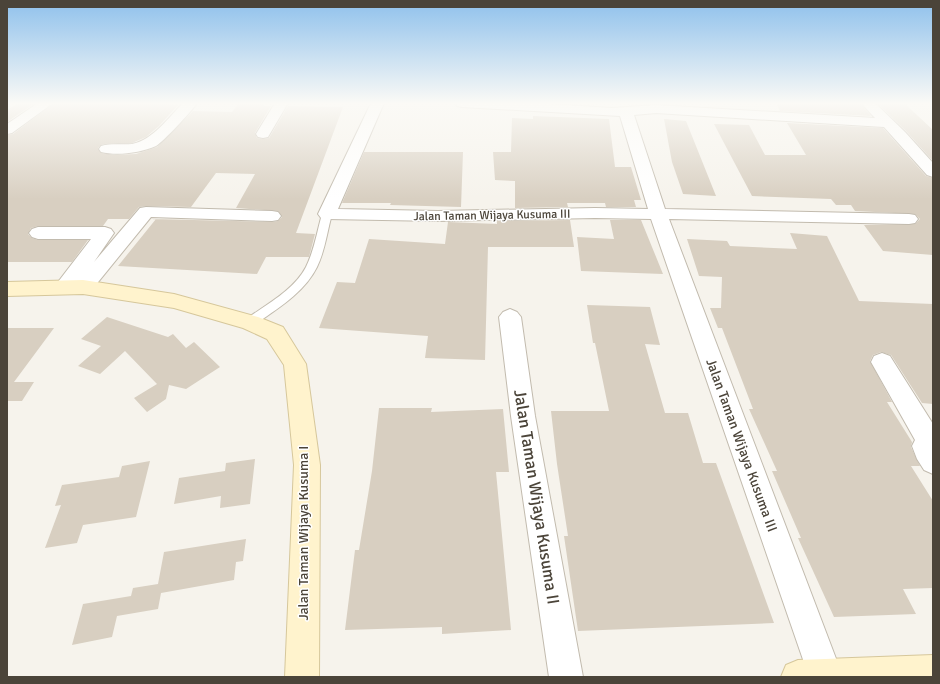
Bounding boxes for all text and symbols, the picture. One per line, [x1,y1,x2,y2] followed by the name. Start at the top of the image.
[413,207,571,224] street label: Jalan Taman Wijaya Kusuma III
[702,356,781,534] street label: Jalan Taman Wijaya Kusuma III
[509,388,564,606] street label: Jalan Taman Wijaya Kusuma II
[295,446,312,620] street label: Jalan Taman Wijaya Kusuma I

